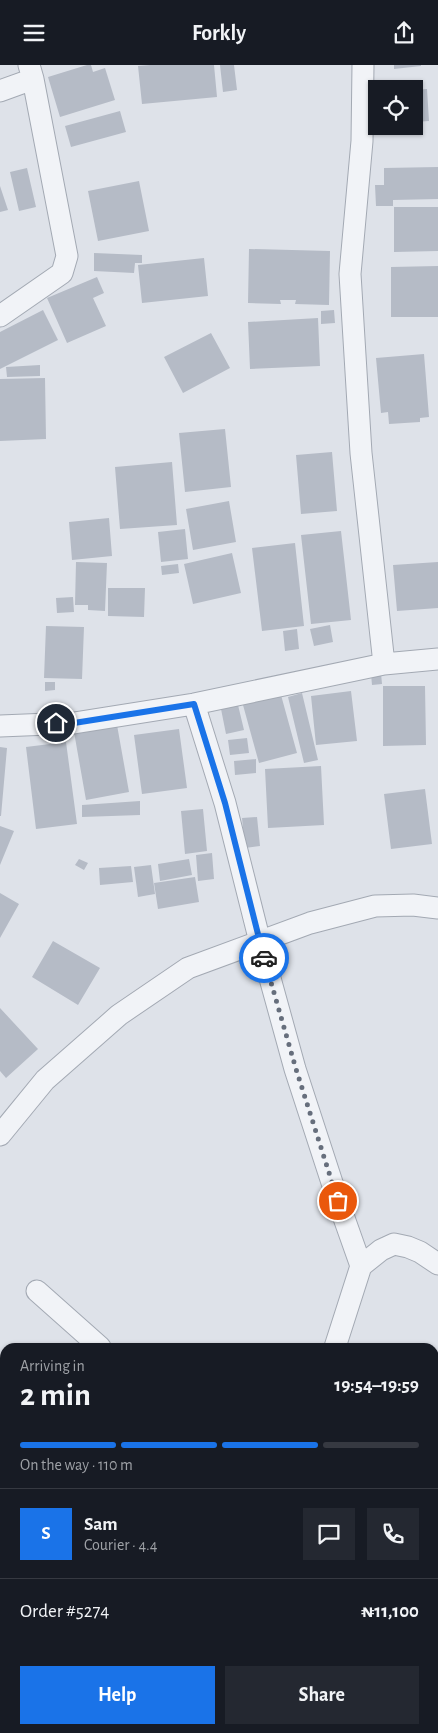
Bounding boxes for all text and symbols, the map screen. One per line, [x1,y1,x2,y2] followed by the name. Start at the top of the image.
[20,19,48,47] icon: menu
[390,19,418,47] icon: share
[192,22,246,44] text: Forkly
[368,80,423,135] map controls
[368,80,423,135] button: locate
[35,702,77,744] pin
[42,709,70,737] icon: home
[239,933,289,983] courier
[250,944,278,972] icon: car
[317,1180,359,1222] pin
[324,1187,352,1215] icon: bag
[20,1358,85,1374] text: Arriving in
[334,1376,419,1395] text: 19:54–19:59
[20,1379,91,1411] text: 2 min
[20,1457,133,1473] text: On the way · 110 m
[303,1508,355,1560] button: chat
[367,1508,419,1560] button: phone
[84,1515,118,1534] text: Sam
[41,1524,51,1543] text: S
[84,1537,157,1553] text: Courier · 4.4
[20,1602,110,1621] text: Order #5274
[361,1602,419,1621] text: ₦11,100
[20,1666,215,1724] button: Help
[225,1666,419,1724] button: Share

